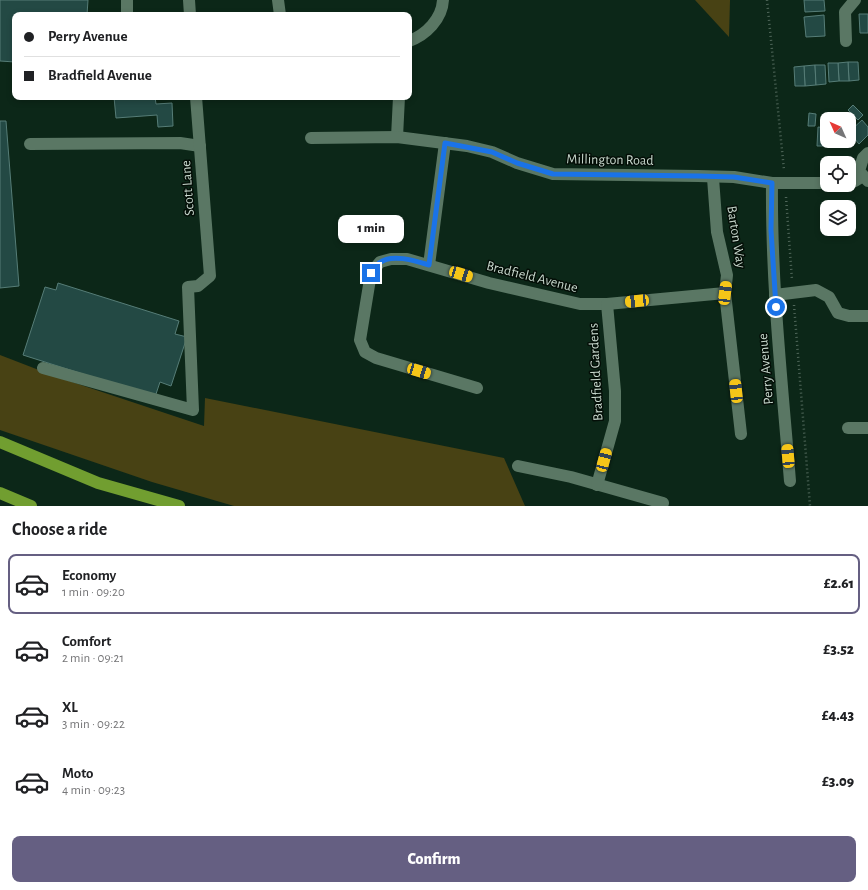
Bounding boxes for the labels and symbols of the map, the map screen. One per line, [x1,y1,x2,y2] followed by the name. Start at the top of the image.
[820,112,856,148] north arrow
[566,152,654,168] street label: Millington Road
[179,160,197,216] street label: Scott Lane
[724,205,748,269] street label: Barton Way
[338,215,404,243] callout: 1 min
[485,259,579,295] street label: Bradfield Avenue
[362,264,380,282] route end
[448,265,474,283] car
[718,280,732,306] car
[624,294,650,308] car
[767,298,785,316] route start
[586,323,606,421] street label: Bradfield Gardens
[756,333,776,405] street label: Perry Avenue
[406,362,432,380] car
[729,378,743,404] car
[781,444,795,468] car
[595,447,613,473] car

